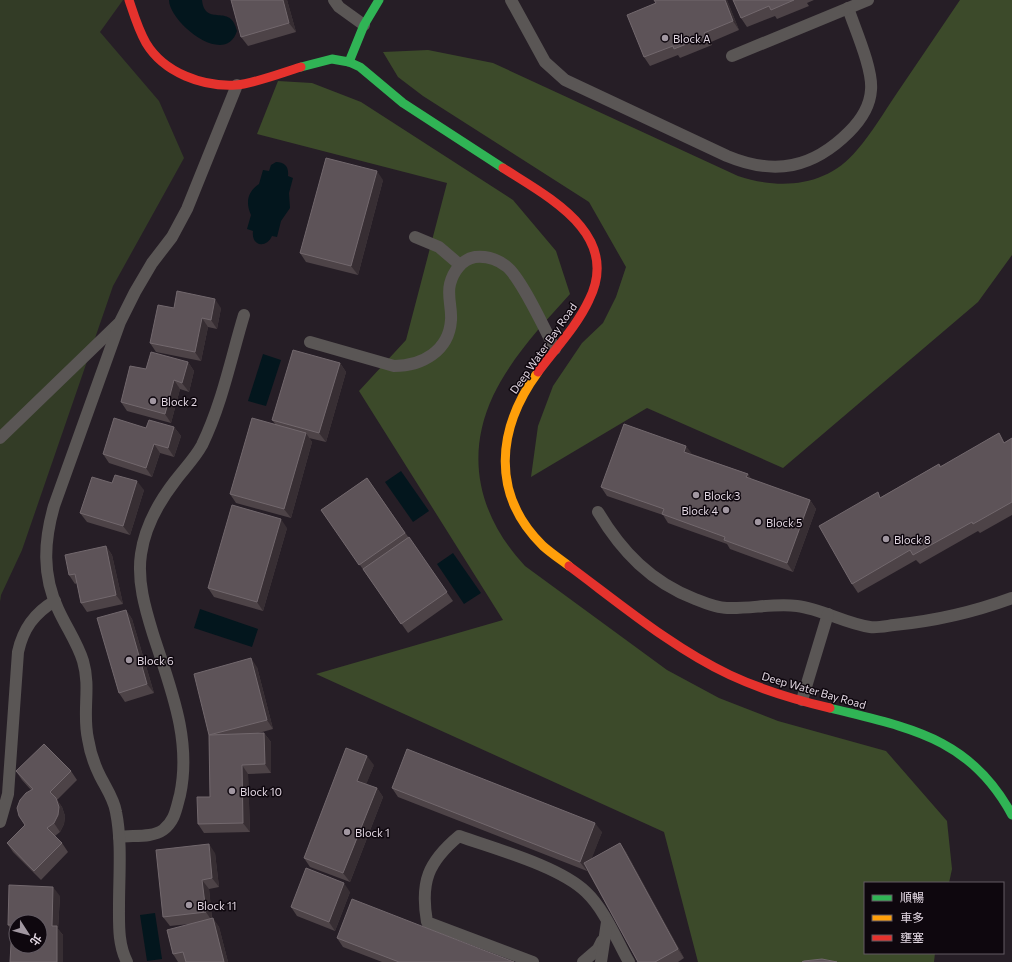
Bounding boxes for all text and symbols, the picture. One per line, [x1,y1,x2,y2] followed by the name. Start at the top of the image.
[673,32,711,45] place label: Block A
[660,33,670,43] marker: Block A
[507,300,579,396] street label: Deep Water Bay Road
[161,395,197,408] place label: Block 2
[148,396,158,406] marker: Block 2
[704,489,740,502] place label: Block 3
[691,490,701,500] marker: Block 3
[681,504,718,517] place label: Block 4
[721,505,731,515] marker: Block 4
[766,516,802,529] place label: Block 5
[753,517,763,527] marker: Block 5
[894,533,931,546] place label: Block 8
[881,534,891,544] marker: Block 8
[137,654,174,667] place label: Block 6
[124,655,134,665] marker: Block 6
[760,669,868,711] street label: Deep Water Bay Road
[240,785,282,798] place label: Block 10
[227,786,237,796] marker: Block 10
[355,826,390,839] place label: Block 1
[342,827,352,837] marker: Block 1
[864,882,1004,954] legend
[900,890,924,904] text: 順暢
[197,899,236,912] place label: Block 11
[184,900,194,910] marker: Block 11
[900,910,924,924] text: 車多
[8,914,48,954] north arrow
[900,930,924,944] text: 壅塞
[28,932,45,948] text: 北

